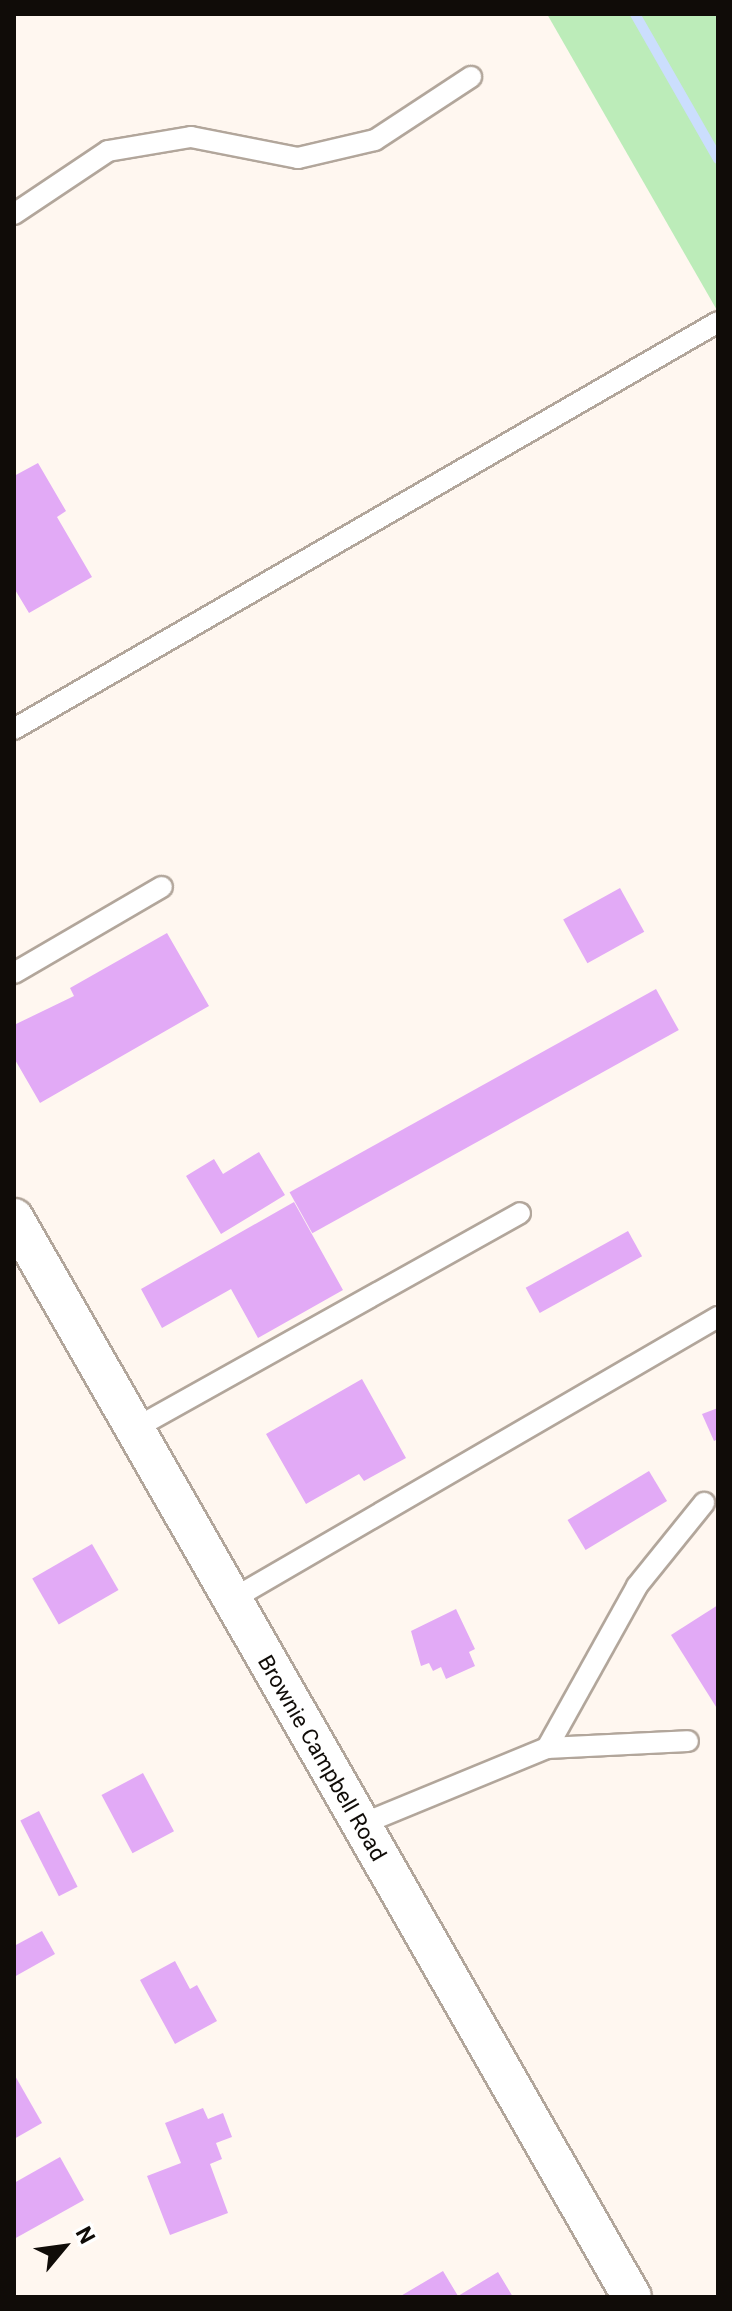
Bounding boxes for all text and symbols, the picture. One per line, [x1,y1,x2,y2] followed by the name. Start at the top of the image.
[252,1650,392,1866] street label: Brownie Campbell Road
[24,2207,104,2287] north arrow
[71,2222,100,2248] text: N

